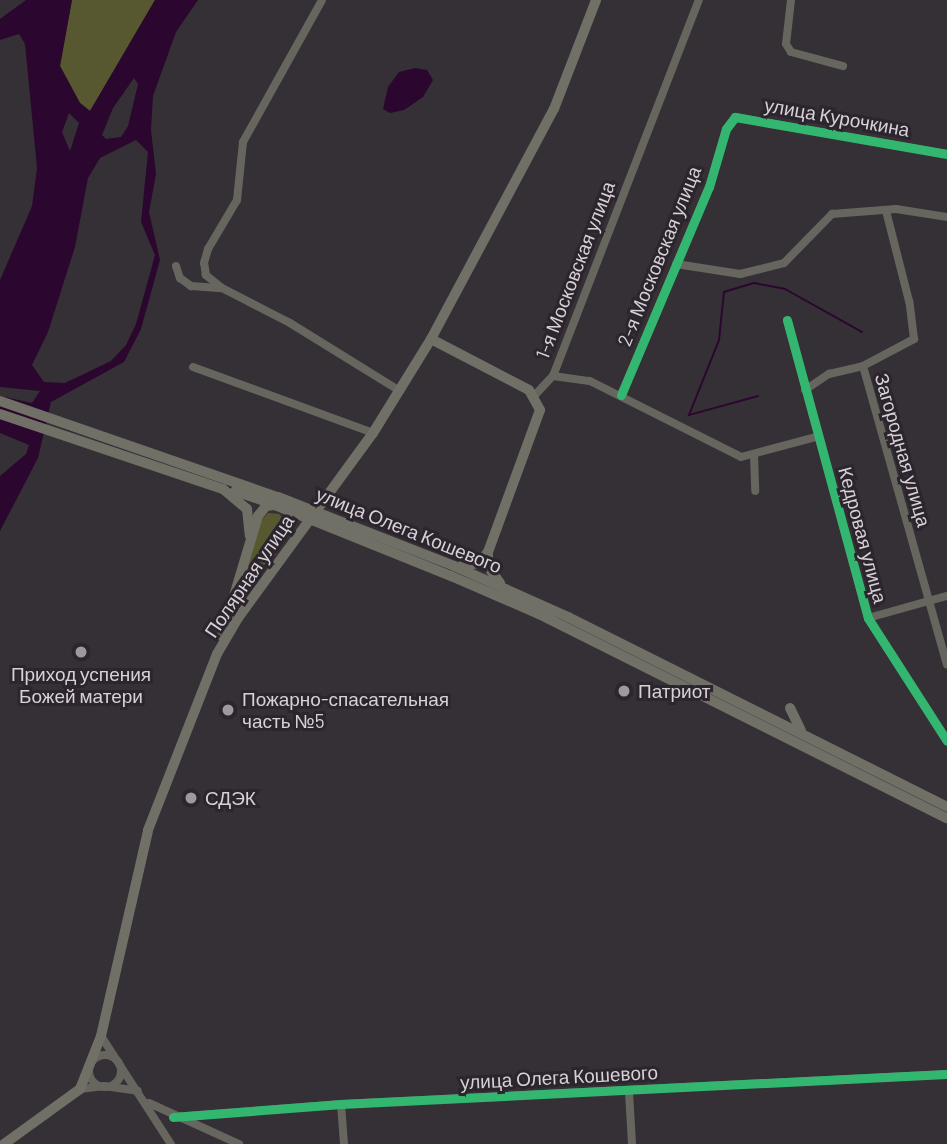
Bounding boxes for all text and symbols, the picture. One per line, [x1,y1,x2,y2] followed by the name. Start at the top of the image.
[763,93,911,141] street label: улица Курочкина
[612,163,706,349] street label: 2-я Московская улица
[531,178,619,362] street label: 1-я Московская улица
[870,371,936,529] street label: Загородная улица
[834,464,892,606] street label: Кедровая улица
[313,482,505,578] street label: улица Олега Кошевого
[200,510,298,642] street label: Полярная улица
[73,644,89,660] marker: Приход успения Божей матери
[11,663,151,707] place label: Приход успения Божей матери
[638,680,711,702] place label: Патриот
[616,683,632,699] marker: Патриот
[242,688,449,732] place label: Пожарно-спасательная часть №5
[220,702,236,718] marker: Пожарно-спасательная часть №5
[205,787,256,809] place label: СДЭК
[183,790,199,806] marker: СДЭК
[459,1060,659,1094] street label: улица Олега Кошевого

